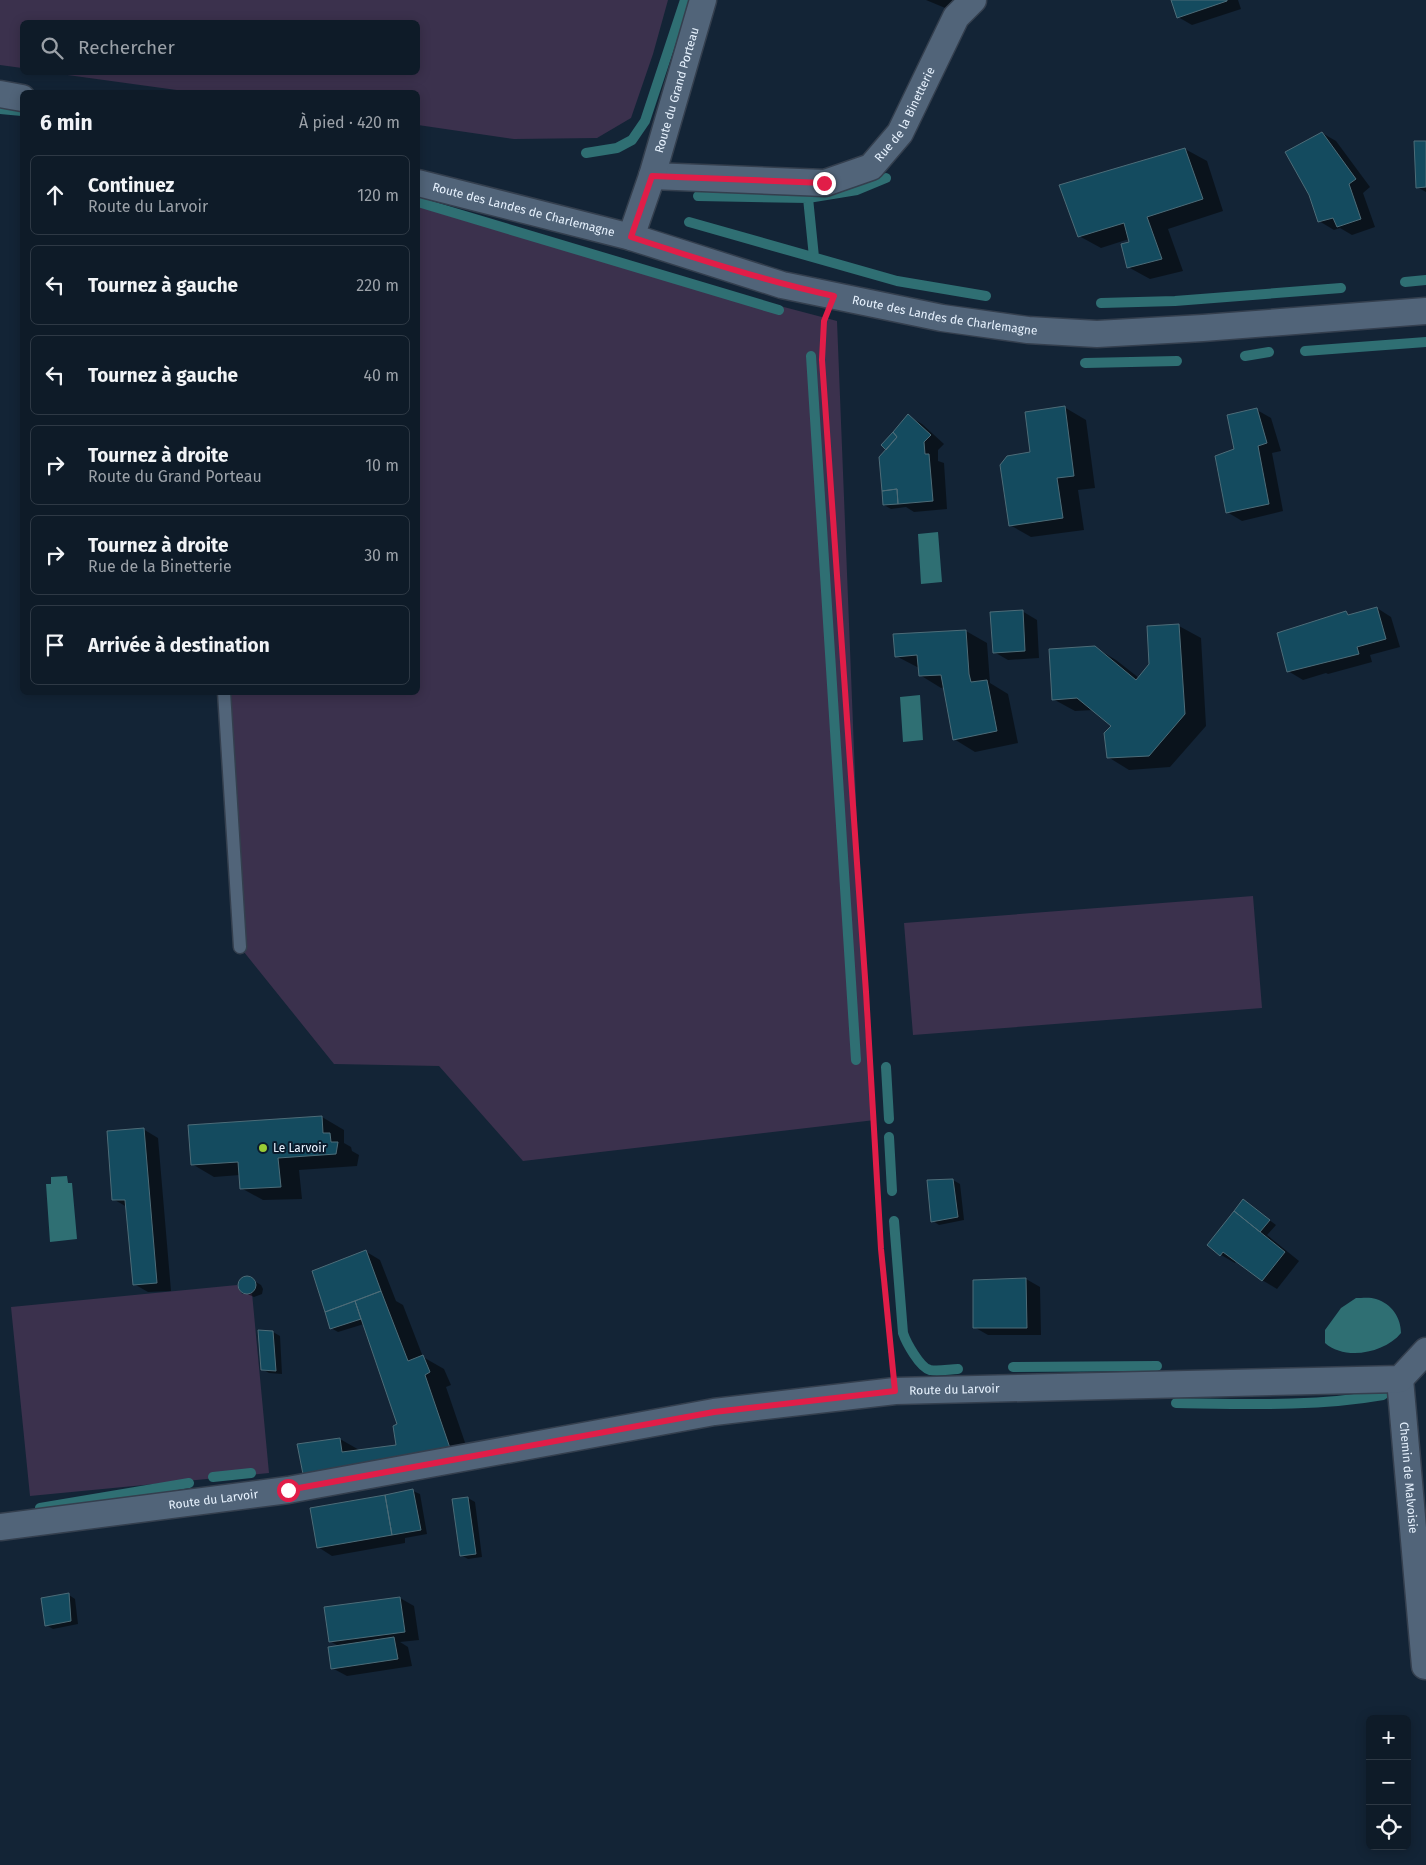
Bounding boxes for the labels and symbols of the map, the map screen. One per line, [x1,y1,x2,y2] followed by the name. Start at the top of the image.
[652,25,702,155] street label: Route du Grand Porteau
[872,65,938,165] street label: Rue de la Binetterie
[813,172,836,195] route end
[431,180,616,240] street label: Route des Landes de Charlemagne
[851,293,1038,338] street label: Route des Landes de Charlemagne
[273,1141,327,1155] place label: Le Larvoir
[257,1142,269,1154] marker: Le Larvoir
[909,1382,1000,1398] street label: Route du Larvoir
[1397,1421,1420,1534] street label: Chemin de Malvoisie
[277,1479,300,1502] route start
[168,1487,259,1512] street label: Route du Larvoir

